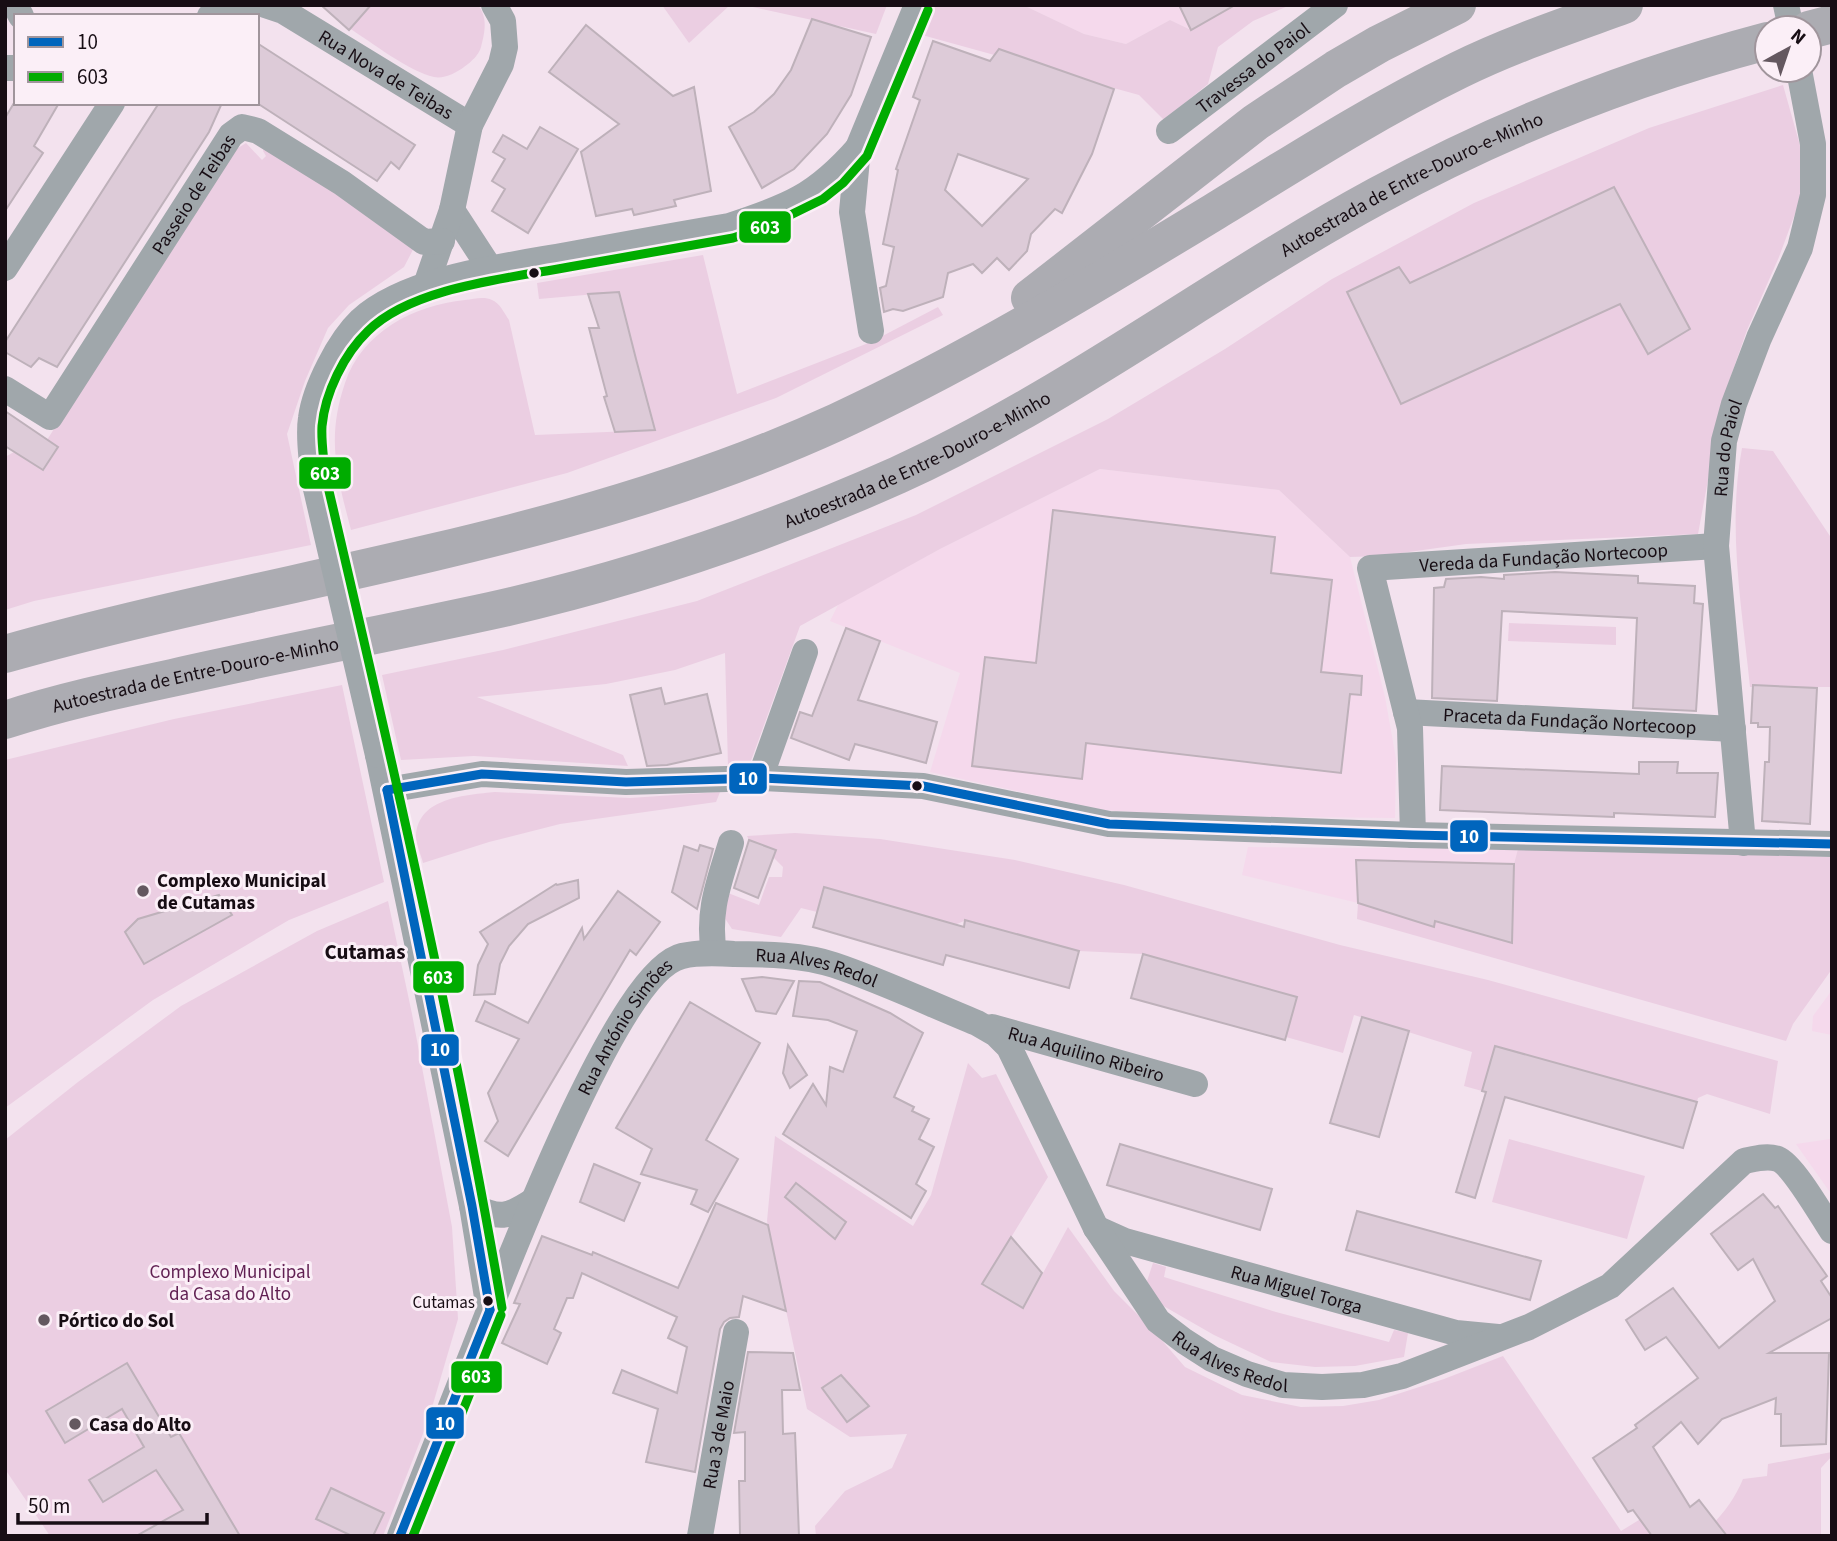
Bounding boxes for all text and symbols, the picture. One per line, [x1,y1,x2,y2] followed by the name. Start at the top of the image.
[14,14,259,105] legend
[1753,14,1823,84] north arrow
[1191,17,1316,121] street label: Travessa do Paiol
[1784,23,1811,52] text: N
[313,24,458,127] street label: Rua Nova de Teibas
[77,27,98,57] text: 10
[77,62,108,92] text: 603
[1275,106,1548,264] street label: Autoestrada de Entre-Douro-e-Minho
[146,129,243,260] street label: Passeio de Teibas
[738,210,792,244] line badge: 603
[750,215,780,242] text: 603
[527,266,541,280] unlabelled marker
[780,385,1056,536] street label: Autoestrada de Entre-Douro-e-Minho
[1708,395,1750,498] street label: Rua do Paiol
[298,456,352,490] line badge: 603
[310,461,340,488] text: 603
[1419,537,1669,580] street label: Vereda da Fundação Nortecoop
[49,631,342,720] street label: Autoestrada de Entre-Douro-e-Minho
[1442,702,1697,742] street label: Praceta da Fundação Nortecoop
[728,762,768,795] line badge: 10
[738,766,758,793] text: 10
[910,779,924,793] unlabelled marker
[1449,819,1489,853] line badge: 10
[1459,824,1479,851] text: 10
[157,868,327,917] place label: Complexo Municipal de Cutamas
[135,883,151,899] marker: Complexo Municipal de Cutamas
[325,937,406,967] district label: Cutamas
[755,942,882,995] street label: Rua Alves Redol
[572,952,679,1100] street label: Rua António Simões
[412,960,465,994] line badge: 603
[423,965,453,992] text: 603
[1005,1020,1167,1090] street label: Rua Aquilino Ribeiro
[420,1033,460,1067] line badge: 10
[430,1037,450,1064] text: 10
[149,1259,311,1308] park label: Complexo Municipal da Casa do Alto
[1227,1259,1365,1321] street label: Rua Miguel Torga
[412,1291,475,1315] place label: Cutamas
[481,1294,495,1308] marker: Cutamas
[58,1308,175,1335] place label: Pórtico do Sol
[36,1312,52,1328] marker: Pórtico do Sol
[1166,1324,1289,1400] street label: Rua Alves Redol
[450,1360,503,1394] line badge: 603
[461,1364,491,1391] text: 603
[697,1378,742,1491] street label: Rua 3 de Maio
[425,1406,465,1440] line badge: 10
[435,1411,455,1438] text: 10
[89,1412,191,1439] place label: Casa do Alto
[67,1416,83,1432] marker: Casa do Alto
[18,1482,206,1526] scale bar
[28,1491,70,1521] text: 50 m

